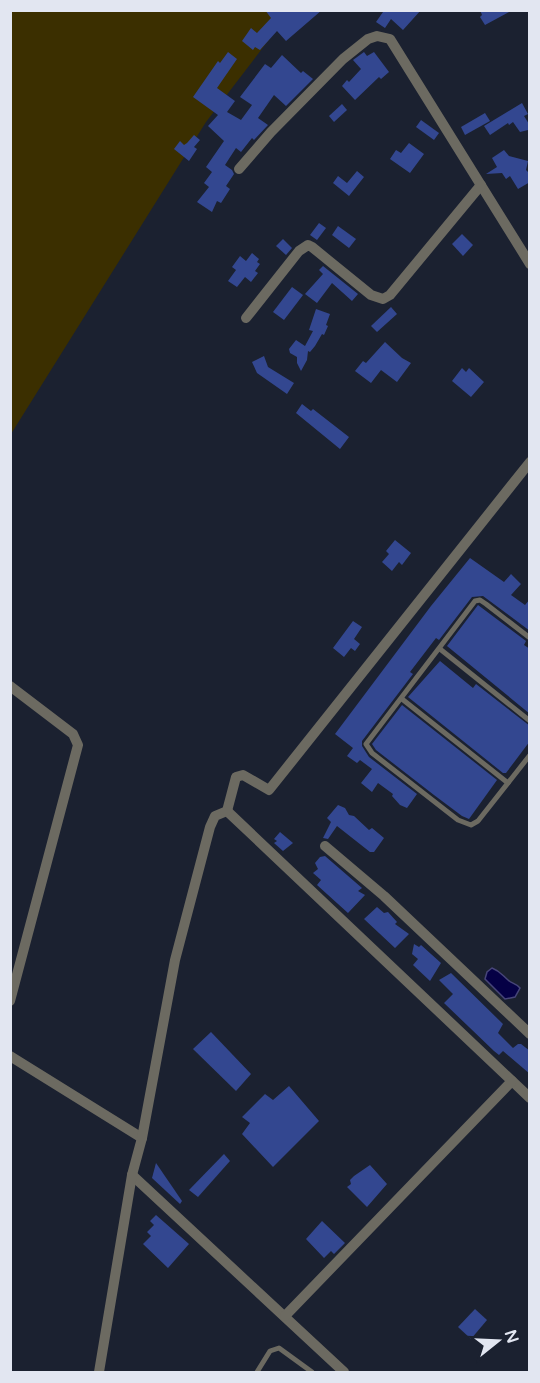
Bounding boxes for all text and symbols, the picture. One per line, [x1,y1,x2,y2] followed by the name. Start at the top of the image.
[468,1311,528,1371] north arrow
[500,1327,523,1346] text: N

